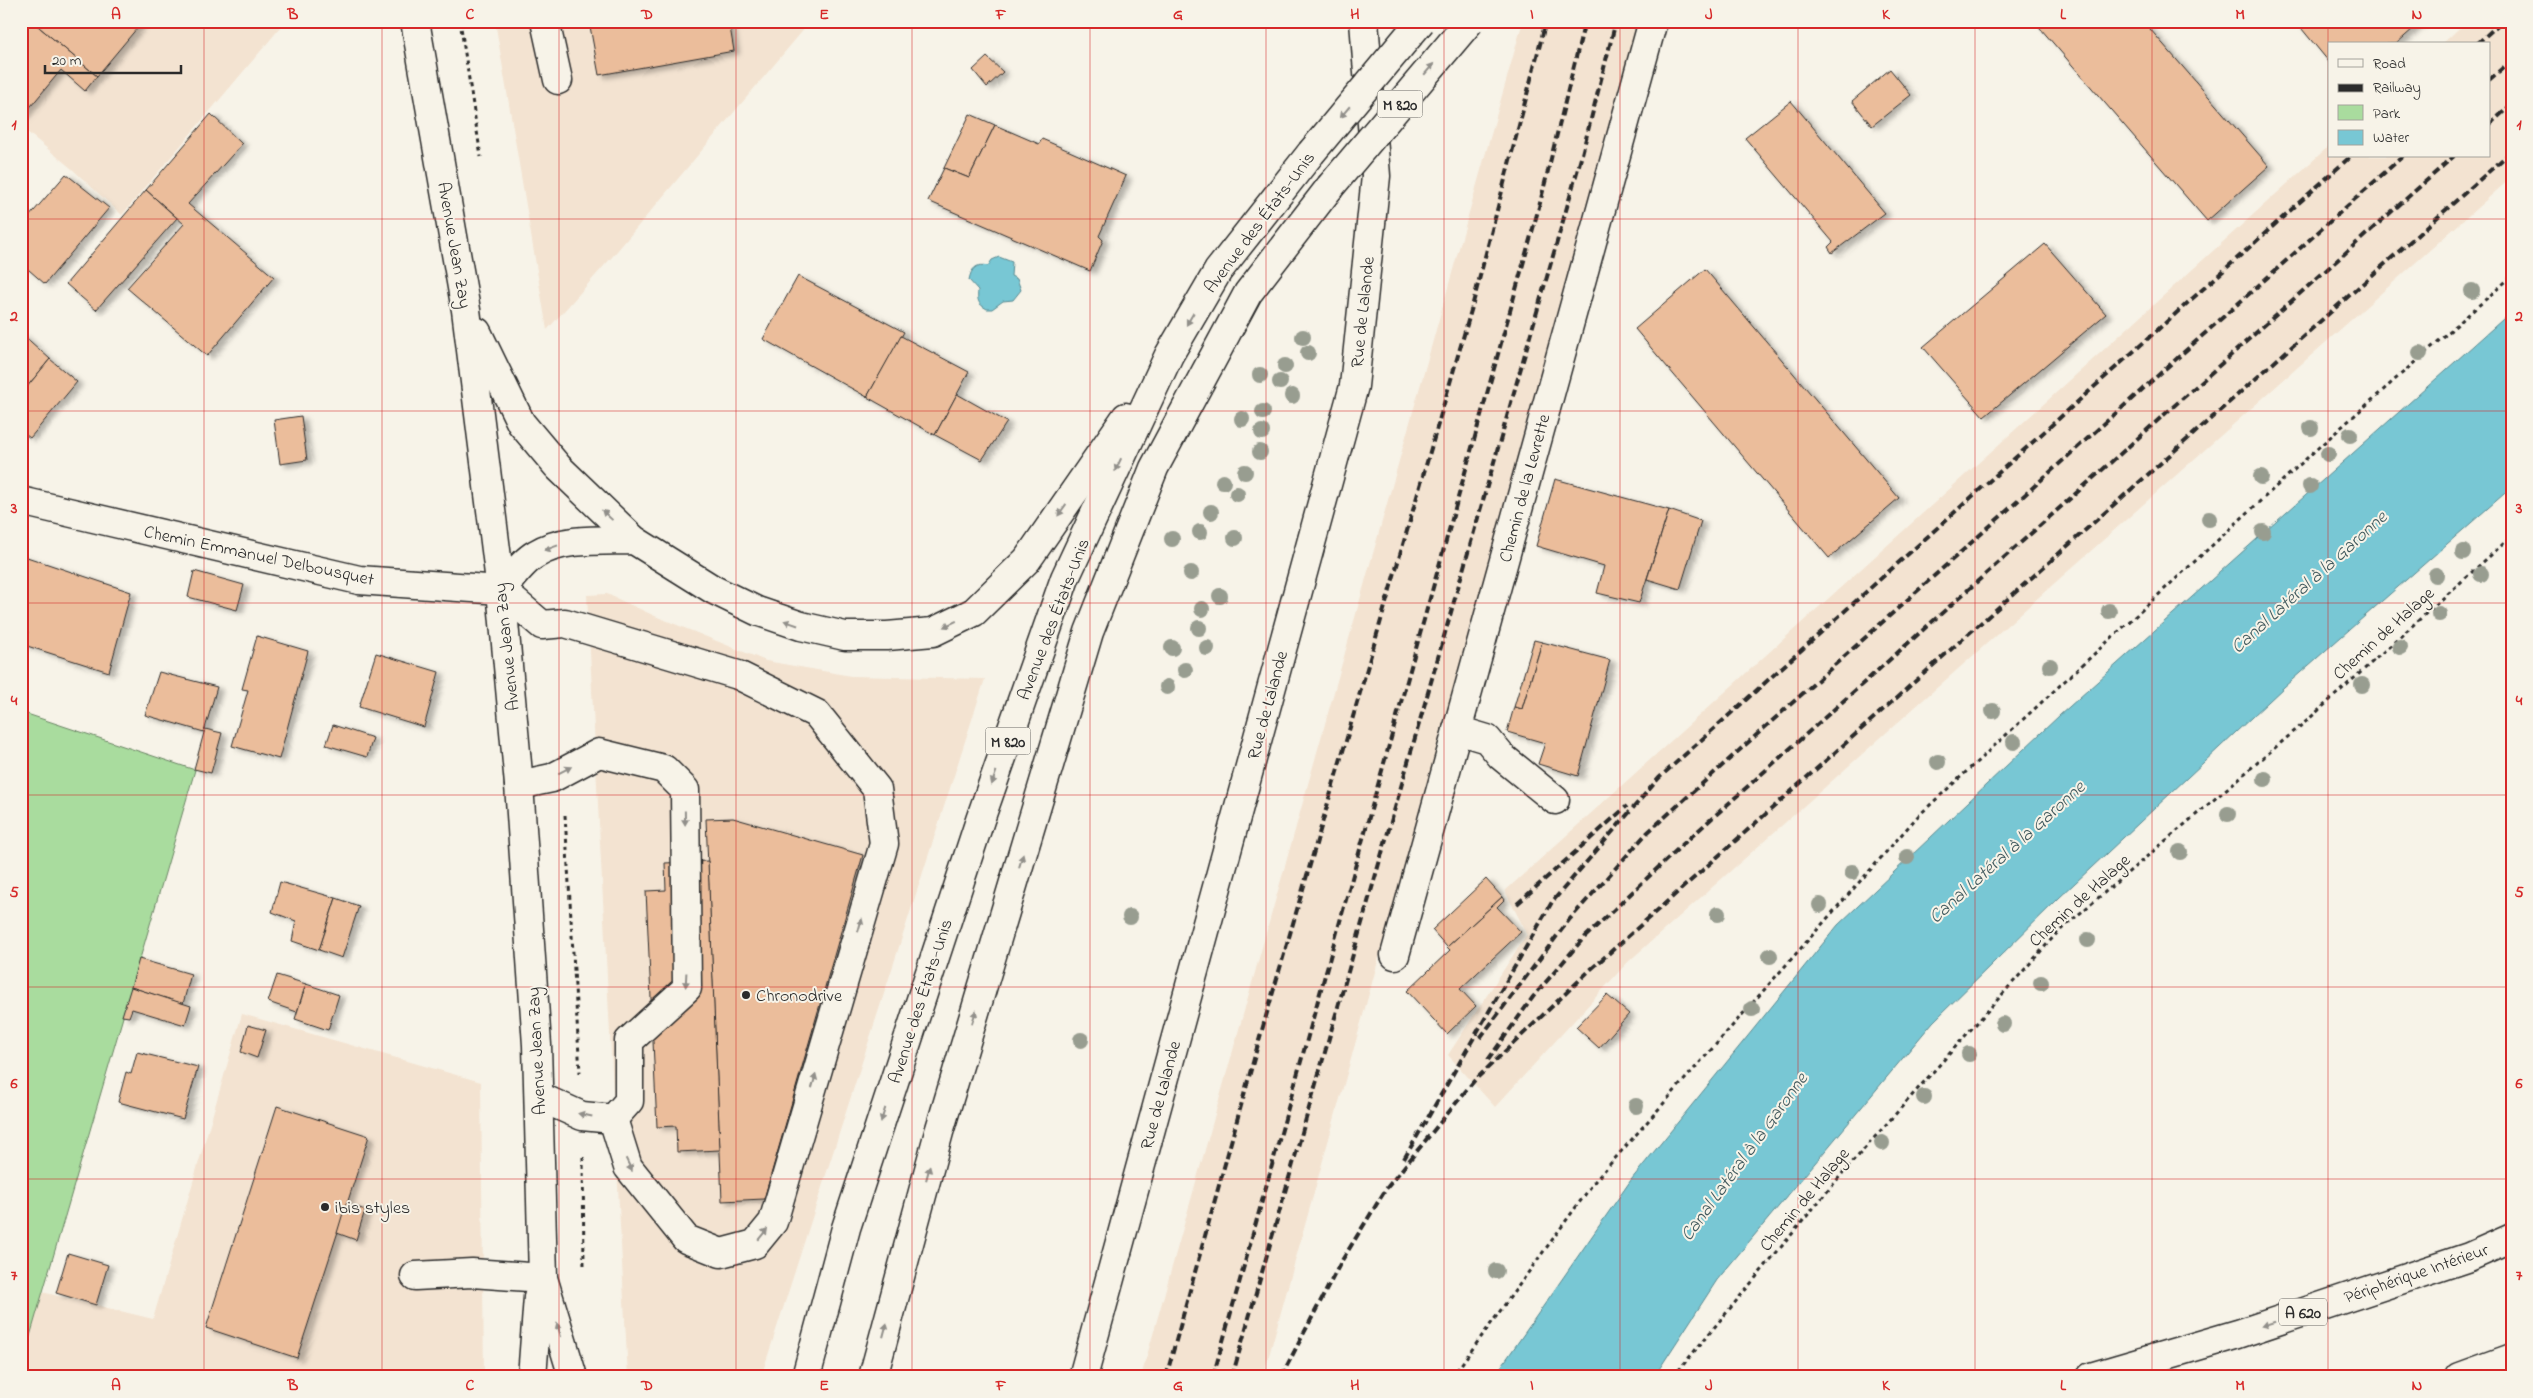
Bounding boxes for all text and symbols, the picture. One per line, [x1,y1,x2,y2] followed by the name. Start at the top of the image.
[111,3,121,27] text: A
[287,3,299,27] text: B
[466,3,475,27] text: C
[640,3,653,27] text: D
[819,3,829,27] text: E
[995,3,1007,27] text: F
[1173,3,1183,27] text: G
[1350,3,1360,27] text: H
[1530,3,1534,27] text: I
[1705,3,1713,27] text: J
[1882,3,1891,27] text: K
[2060,3,2067,27] text: L
[2235,3,2245,27] text: M
[2412,3,2423,27] text: N
[45,42,181,74] scale bar
[2328,42,2490,158] legend
[52,50,82,72] text: 20 m
[2373,53,2406,75] text: Road
[1423,64,1435,76] one-way arrow
[2373,77,2421,100] text: Railway
[1378,90,1422,118] road number: M 820
[2373,103,2401,125] text: Park
[1339,105,1350,118] one-way arrow
[11,113,17,137] text: 1
[2516,113,2522,137] text: 1
[2373,127,2409,149] text: Water
[1199,147,1323,299] street label: Avenue des États-Unis
[429,180,477,311] street label: Avenue Jean Zay
[1345,254,1383,369] street label: Rue de Lalande
[9,305,18,329] text: 2
[2514,305,2523,329] text: 2
[1185,312,1194,326] one-way arrow
[1494,411,1558,566] street label: Chemin de la Levrette
[1114,457,1122,472] one-way arrow
[10,497,18,521] text: 3
[2515,497,2523,521] text: 3
[1057,503,1067,517] one-way arrow
[2225,504,2395,661] water label: Canal Latéral à la Garonne
[601,509,613,521] one-way arrow
[141,520,376,594] street label: Chemin Emmanuel Delbousquet
[1012,535,1098,704] street label: Avenue des États-Unis
[543,544,558,552] one-way arrow
[2328,581,2442,688] street label: Chemin de Halage
[488,582,528,712] street label: Avenue Jean Zay
[783,619,798,627] one-way arrow
[942,620,957,628] one-way arrow
[1242,647,1296,763] street label: Rue de Lalande
[10,689,18,713] text: 4
[2515,689,2523,713] text: 4
[986,728,1030,754] road number: M 820
[558,766,573,775] one-way arrow
[990,771,998,786] one-way arrow
[1923,774,2093,931] water label: Canal Latéral à la Garonne
[681,810,689,826] one-way arrow
[2024,848,2138,955] street label: Chemin de Halage
[1017,854,1025,869] one-way arrow
[9,881,19,905] text: 5
[2514,881,2524,905] text: 5
[883,916,961,1087] street label: Avenue des États-Unis
[857,917,865,932] one-way arrow
[682,973,690,989] one-way arrow
[756,984,843,1010] place label: Chronodrive
[522,986,554,1116] street label: Avenue Jean Zay
[740,989,752,1001] marker: Chronodrive
[970,1009,978,1024] one-way arrow
[1135,1037,1189,1153] street label: Rue de Lalande
[1675,1067,1816,1247] water label: Canal Latéral à la Garonne
[9,1072,18,1096] text: 6
[2514,1072,2523,1096] text: 6
[811,1073,819,1088] one-way arrow
[879,1108,886,1123] one-way arrow
[578,1111,593,1119] one-way arrow
[1754,1142,1858,1259] street label: Chemin de Halage
[624,1157,633,1172] one-way arrow
[924,1165,932,1180] one-way arrow
[335,1196,410,1222] place label: ibis styles
[319,1201,331,1213] marker: ibis styles
[758,1228,769,1241] one-way arrow
[2341,1238,2493,1312] street label: Périphérique Intérieur
[11,1264,18,1288] text: 7
[2516,1264,2523,1288] text: 7
[2279,1298,2327,1325] road number: A 620
[2260,1321,2275,1328] one-way arrow
[554,1322,562,1337] one-way arrow
[882,1322,890,1337] one-way arrow
[111,1374,121,1398] text: A
[287,1374,299,1398] text: B
[466,1374,475,1398] text: C
[640,1374,653,1398] text: D
[819,1374,829,1398] text: E
[995,1374,1007,1398] text: F
[1173,1374,1183,1398] text: G
[1350,1374,1360,1398] text: H
[1530,1374,1534,1398] text: I
[1705,1374,1713,1398] text: J
[1882,1374,1891,1398] text: K
[2060,1374,2067,1398] text: L
[2235,1374,2245,1398] text: M
[2412,1374,2423,1398] text: N

